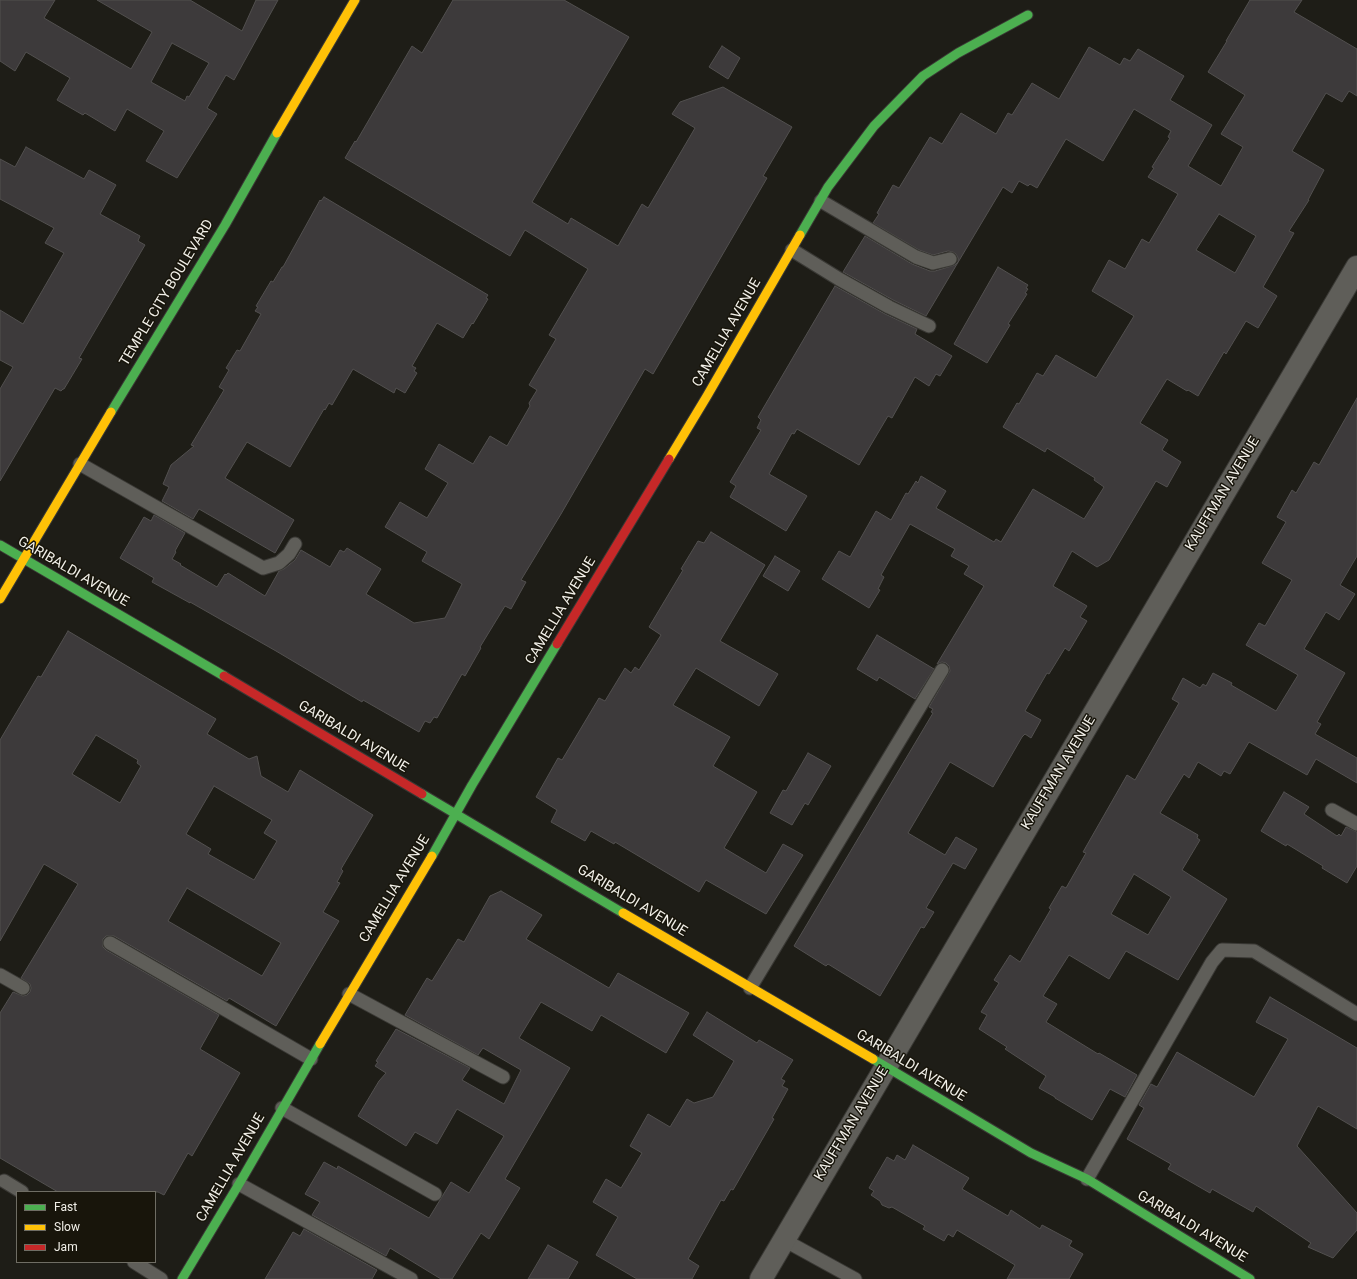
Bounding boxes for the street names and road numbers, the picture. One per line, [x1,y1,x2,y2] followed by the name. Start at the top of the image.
[117,217,217,369] street label: TEMPLE CITY BOULEVARD
[689,276,765,390] street label: CAMELLIA AVENUE
[1182,434,1264,554] street label: KAUFFMAN AVENUE
[15,533,131,611] street label: GARIBALDI AVENUE
[522,554,600,668] street label: CAMELLIA AVENUE
[295,698,411,776] street label: GARIBALDI AVENUE
[1018,713,1100,833] street label: KAUFFMAN AVENUE
[356,832,434,946] street label: CAMELLIA AVENUE
[574,862,690,940] street label: GARIBALDI AVENUE
[853,1027,969,1105] street label: GARIBALDI AVENUE
[811,1064,893,1184] street label: KAUFFMAN AVENUE
[193,1111,269,1225] street label: CAMELLIA AVENUE
[1134,1188,1250,1266] street label: GARIBALDI AVENUE

